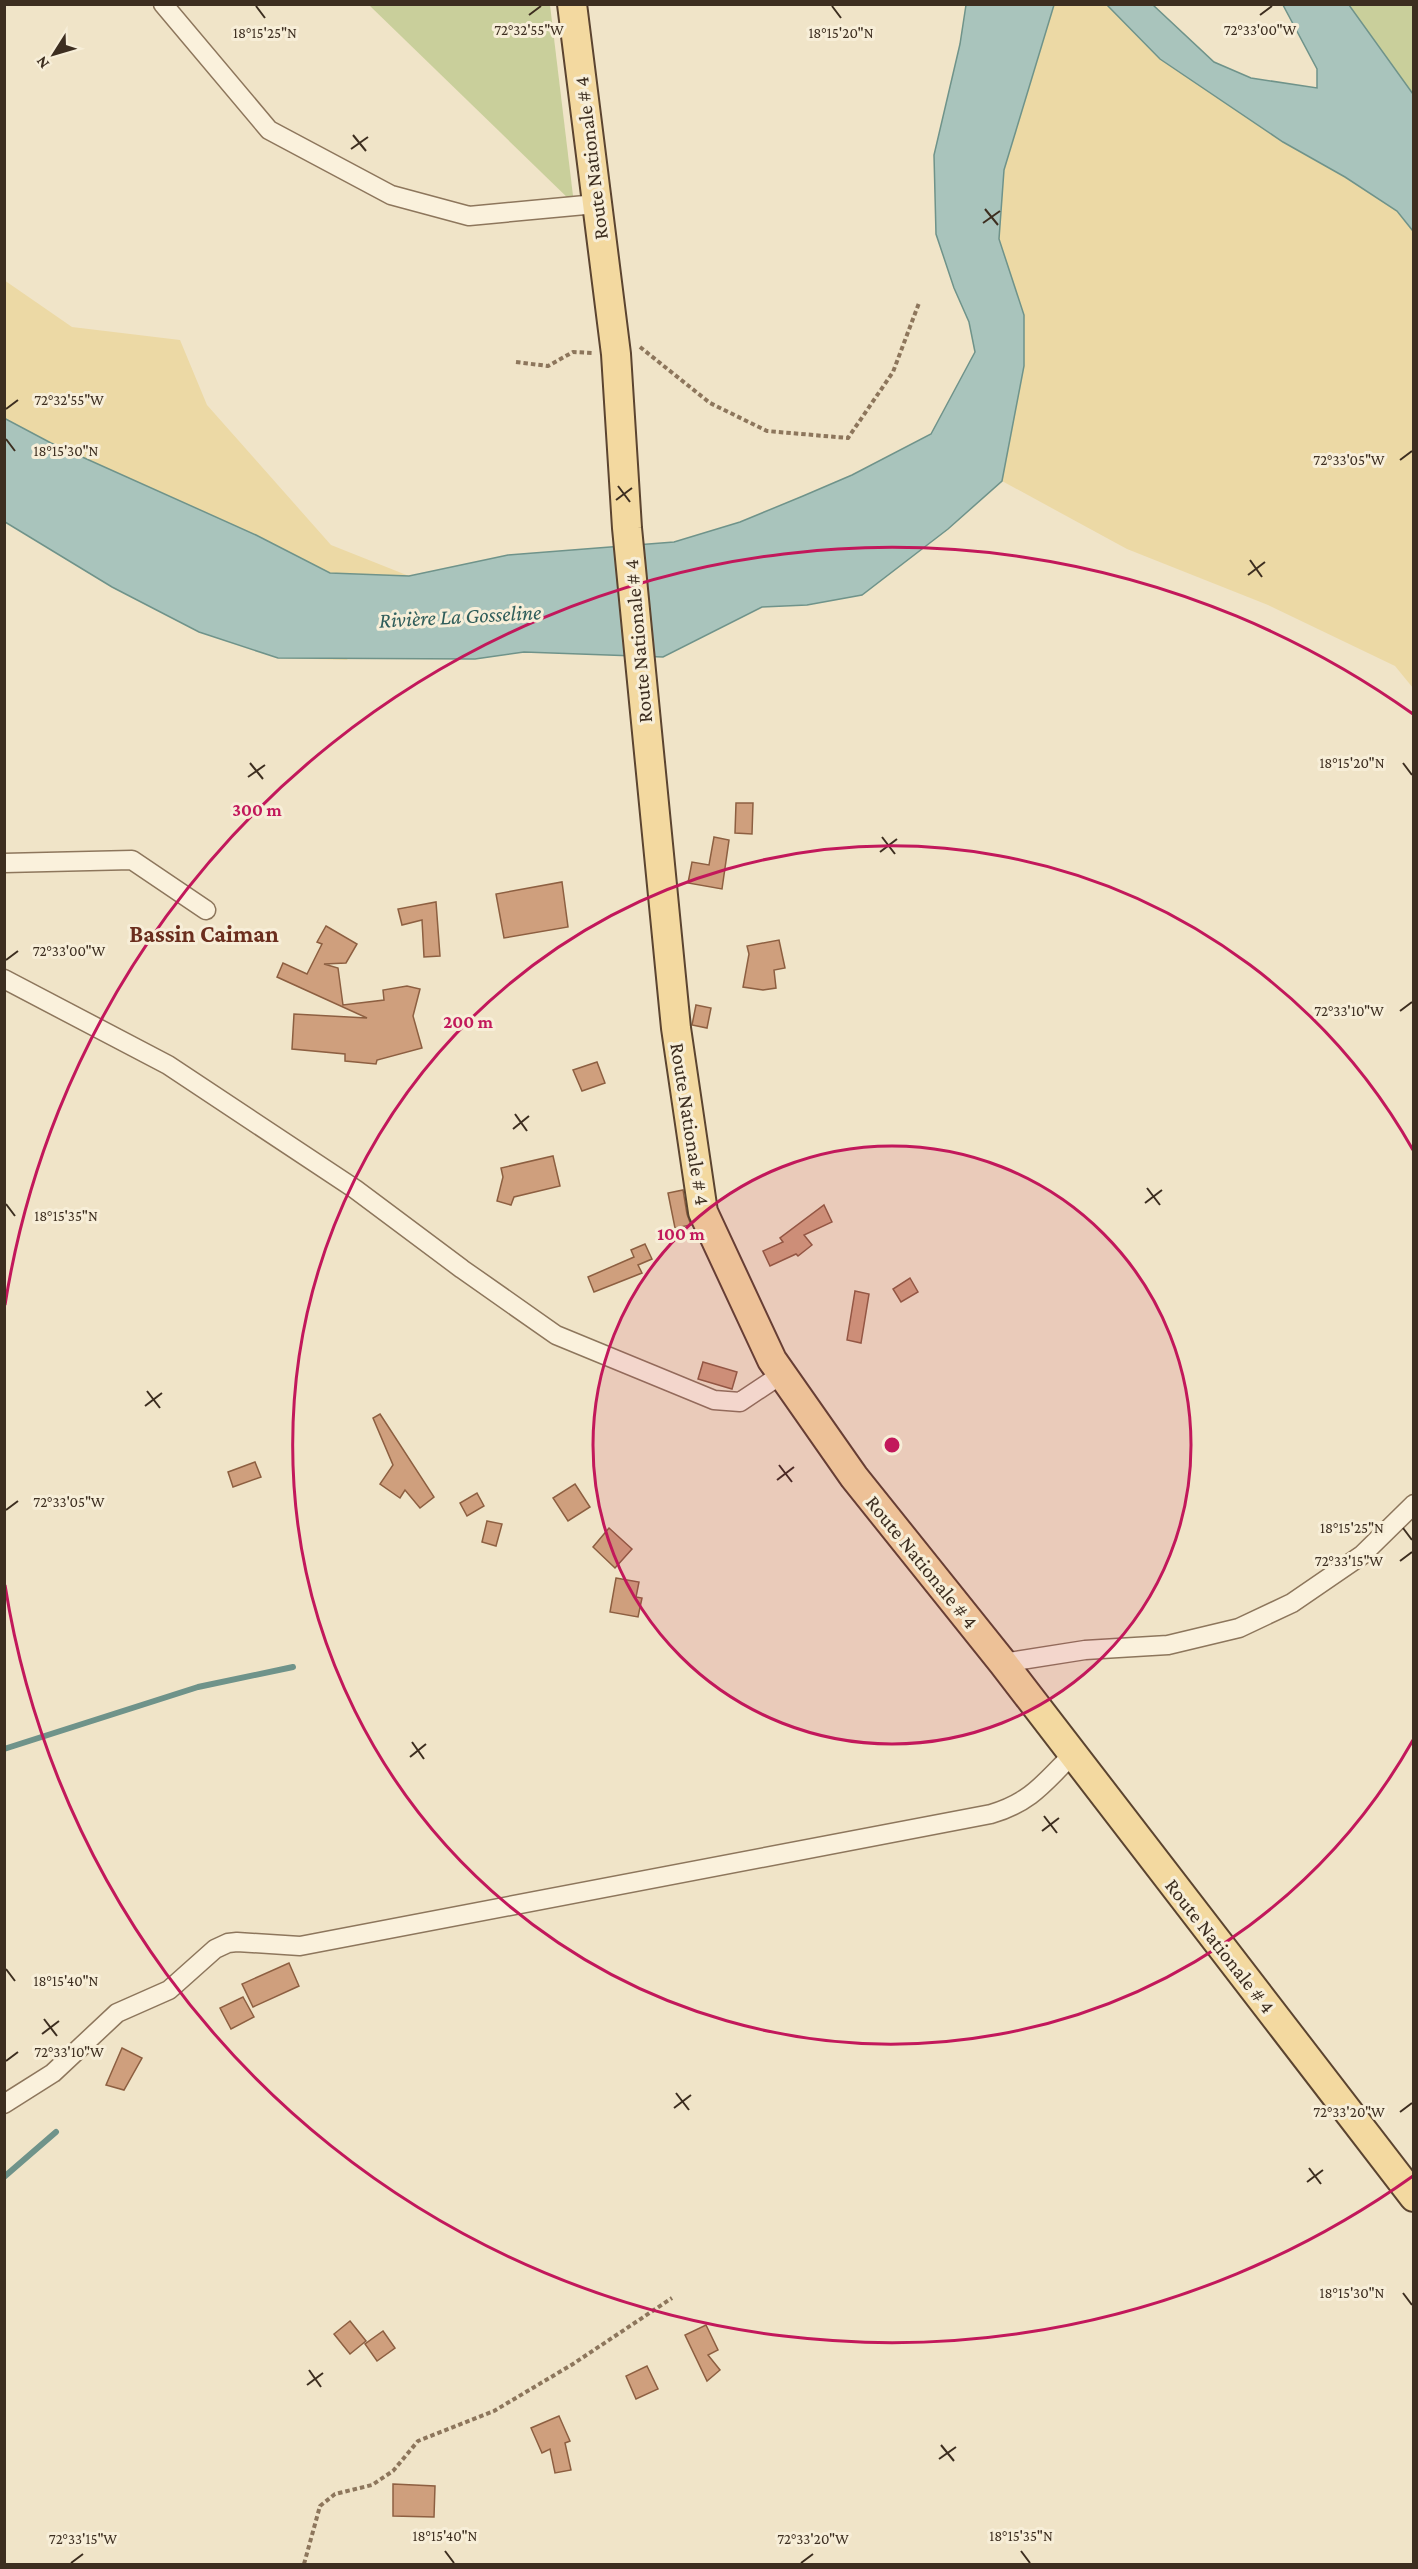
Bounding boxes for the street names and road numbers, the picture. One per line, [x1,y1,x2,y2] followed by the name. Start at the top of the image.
[569,75,613,241] street label: Route Nationale # 4
[619,558,657,724] street label: Route Nationale # 4
[665,1041,715,1207] street label: Route Nationale # 4
[861,1491,983,1633] street label: Route Nationale # 4
[1160,1874,1280,2018] street label: Route Nationale # 4

